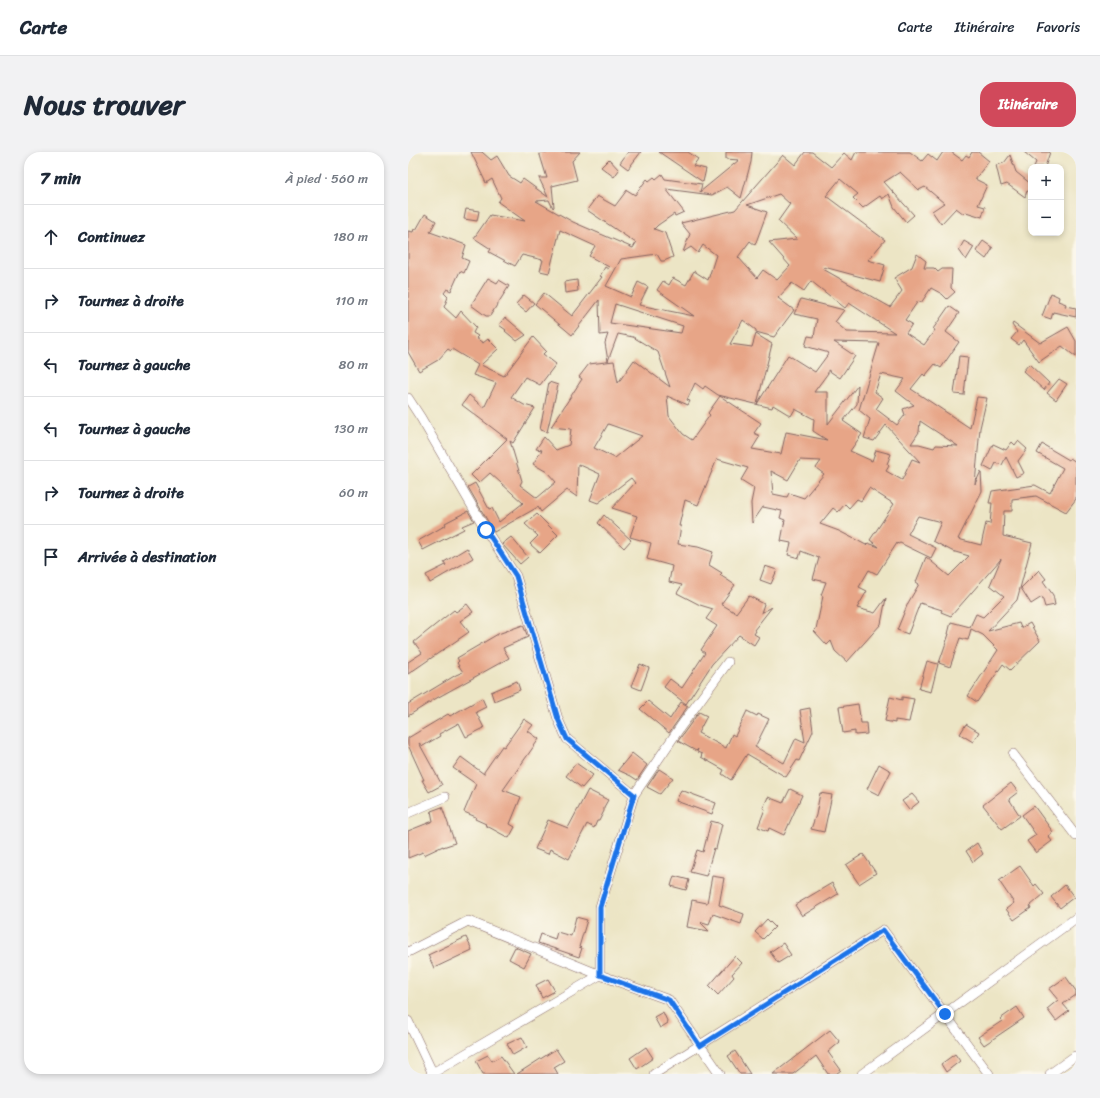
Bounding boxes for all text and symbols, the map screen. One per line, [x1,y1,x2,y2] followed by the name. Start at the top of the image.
[20,11,67,44] text: Carte
[898,15,933,40] text: Carte
[955,15,1014,40] text: Itinéraire
[1036,15,1080,40] text: Favoris
[24,80,184,129] text: Nous trouver
[980,82,1076,127] button: Itinéraire
[40,163,81,193] text: 7 min
[1028,164,1064,236] map controls
[1028,164,1064,200] button: +
[285,167,368,190] text: À pied · 560 m
[1028,200,1064,236] button: −
[78,224,145,250] text: Continuez
[333,225,368,248] text: 180 m
[40,226,62,248] icon: ahead
[78,288,184,314] text: Tournez à droite
[335,289,368,312] text: 110 m
[40,290,62,312] icon: right
[78,352,190,378] text: Tournez à gauche
[339,353,368,376] text: 80 m
[40,354,62,376] icon: left
[78,416,190,442] text: Tournez à gauche
[334,417,368,440] text: 130 m
[40,418,62,440] icon: left
[78,480,184,506] text: Tournez à droite
[339,481,368,504] text: 60 m
[40,482,62,504] icon: right
[477,521,495,539] route start
[78,544,216,570] text: Arrivée à destination
[40,546,62,568] icon: arrive
[936,1005,954,1023] route end

